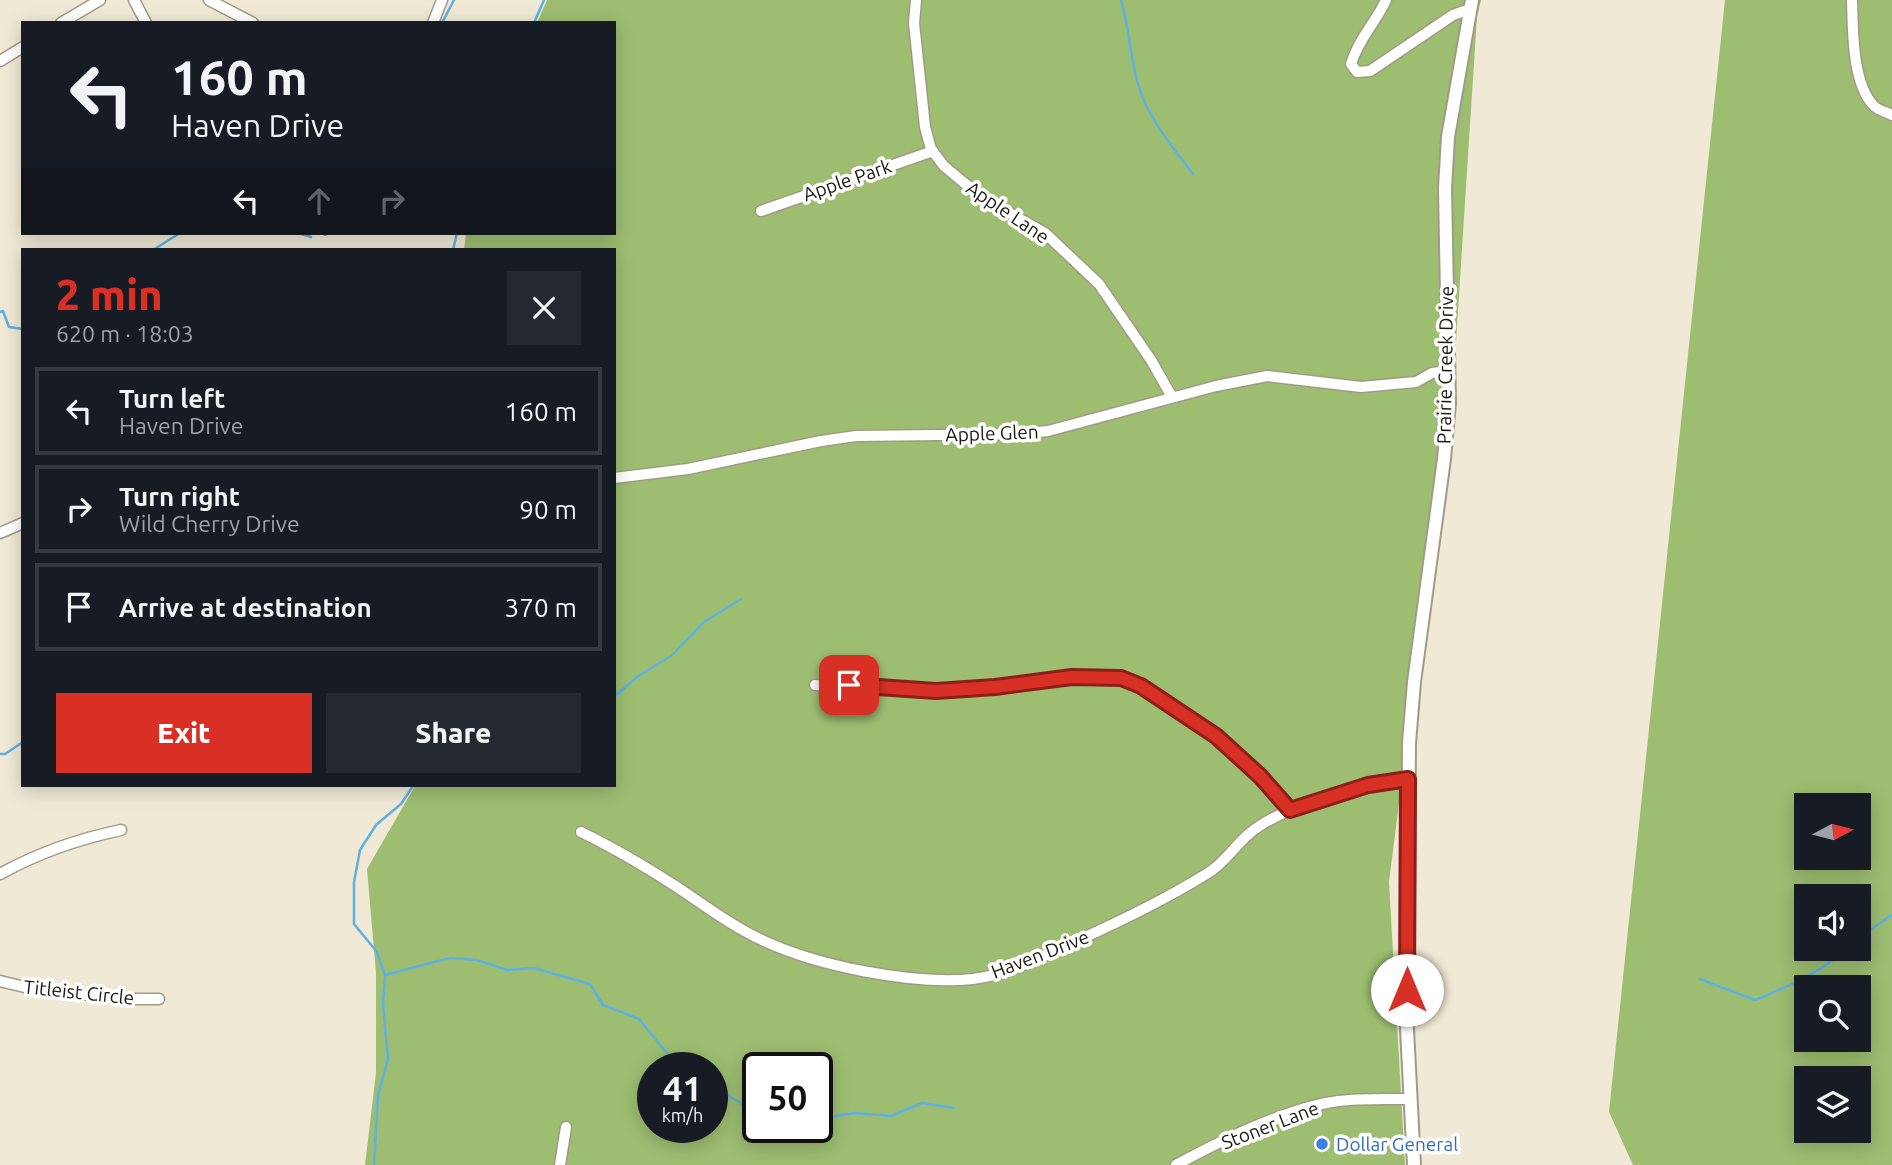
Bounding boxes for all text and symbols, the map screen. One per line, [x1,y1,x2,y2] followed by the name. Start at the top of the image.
[56,49,147,140] icon: left
[171,49,308,104] text: 160 m
[171,107,344,143] text: Haven Drive
[800,154,895,205] street label: Apple Park
[962,176,1054,248] street label: Apple Lane
[227,182,265,220] icon: left
[300,182,338,220] icon: ahead
[373,182,411,220] icon: right
[56,271,163,318] text: 2 min
[507,271,581,345] button: close
[1433,286,1457,444] street label: Prairie Creek Drive
[56,321,194,346] text: 620 m · 18:03
[119,384,225,413] text: Turn left
[60,392,98,430] icon: left
[505,397,577,426] text: 160 m
[119,413,243,438] text: Haven Drive
[945,420,1039,446] street label: Apple Glen
[119,482,240,511] text: Turn right
[60,490,98,528] icon: right
[519,495,577,524] text: 90 m
[119,511,300,536] text: Wild Cherry Drive
[60,588,98,626] icon: arrive
[119,593,372,622] text: Arrive at destination
[505,593,577,622] text: 370 m
[819,655,879,715] pin
[830,666,868,704] icon: arrive
[56,693,312,773] button: Exit
[326,693,581,773] button: Share
[1794,793,1871,870] north arrow
[1794,793,1871,1143] map controls
[1794,884,1871,961] button: sound
[988,925,1092,983] street label: Haven Drive
[1370,953,1444,1027] position arrow
[23,975,135,1009] street label: Titleist Circle
[1794,975,1871,1052] button: search
[742,1052,833,1143] speed limit sign: 50
[1794,1066,1871,1143] button: layers
[663,1068,702,1108] text: 41
[1218,1096,1322,1154] street label: Stoner Lane
[662,1105,703,1125] text: km/h
[1336,1133,1458,1155] place label: Dollar General
[1314,1136,1330,1152] marker: Dollar General

